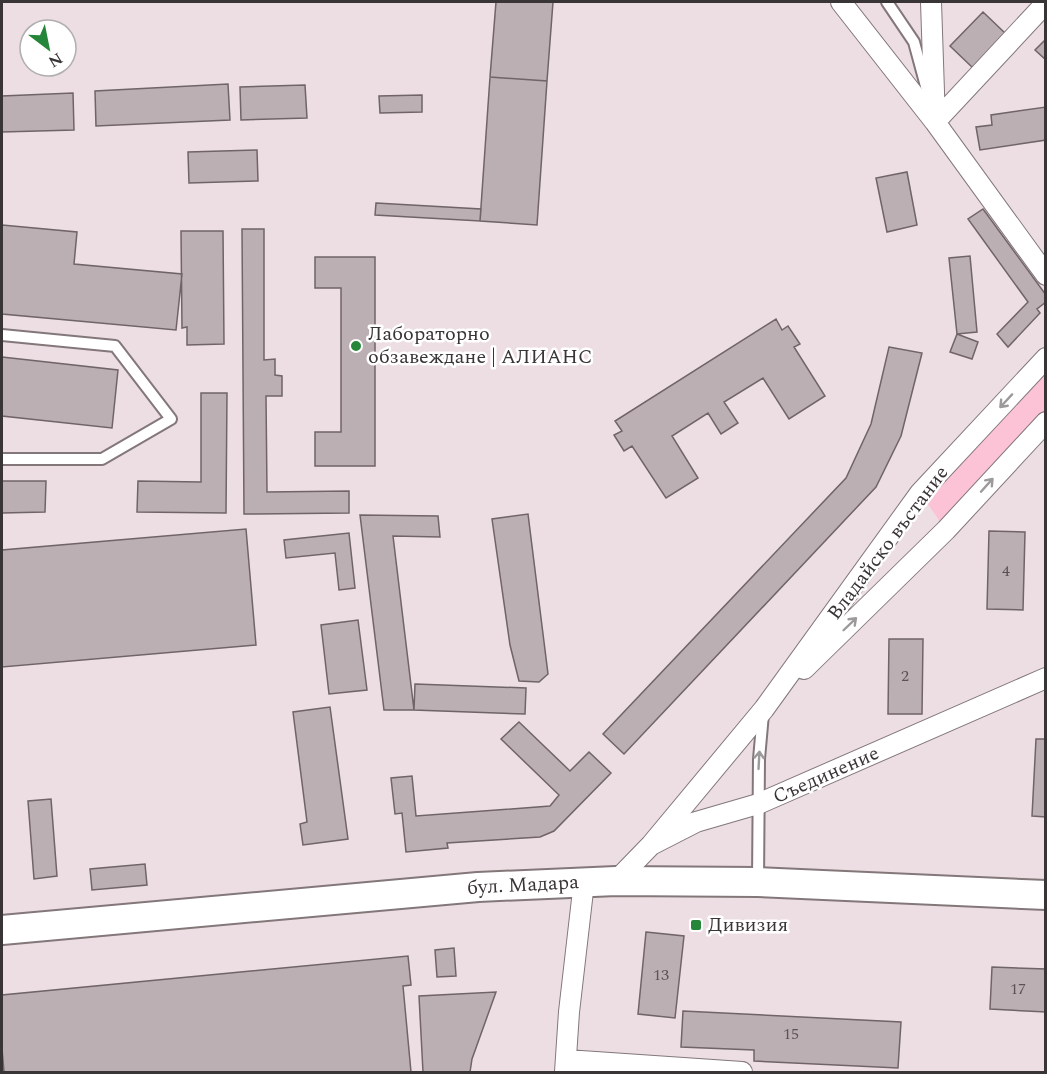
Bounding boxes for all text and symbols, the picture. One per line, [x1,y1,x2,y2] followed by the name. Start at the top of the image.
[18,18,78,78] north arrow
[44,46,67,74] text: N
[368,319,593,372] place label: Лабораторно обзавеждане | АЛИАНС
[349,339,363,353] marker: Лабораторно обзавеждане | АЛИАНС
[999,393,1013,408] one-way arrow
[820,459,956,627] street label: Владайско въстание
[980,478,994,493] one-way arrow
[1002,559,1010,583] house number: 4
[843,617,858,631] one-way arrow
[901,664,909,688] house number: 2
[768,738,884,812] street label: Съединение
[753,751,765,771] one-way arrow
[466,867,580,903] street label: бул. Мадара
[708,910,788,940] place label: Дивизия
[689,918,703,932] marker: Дивизия
[653,963,669,987] house number: 13
[1010,977,1026,1001] house number: 17
[783,1022,799,1046] house number: 15

